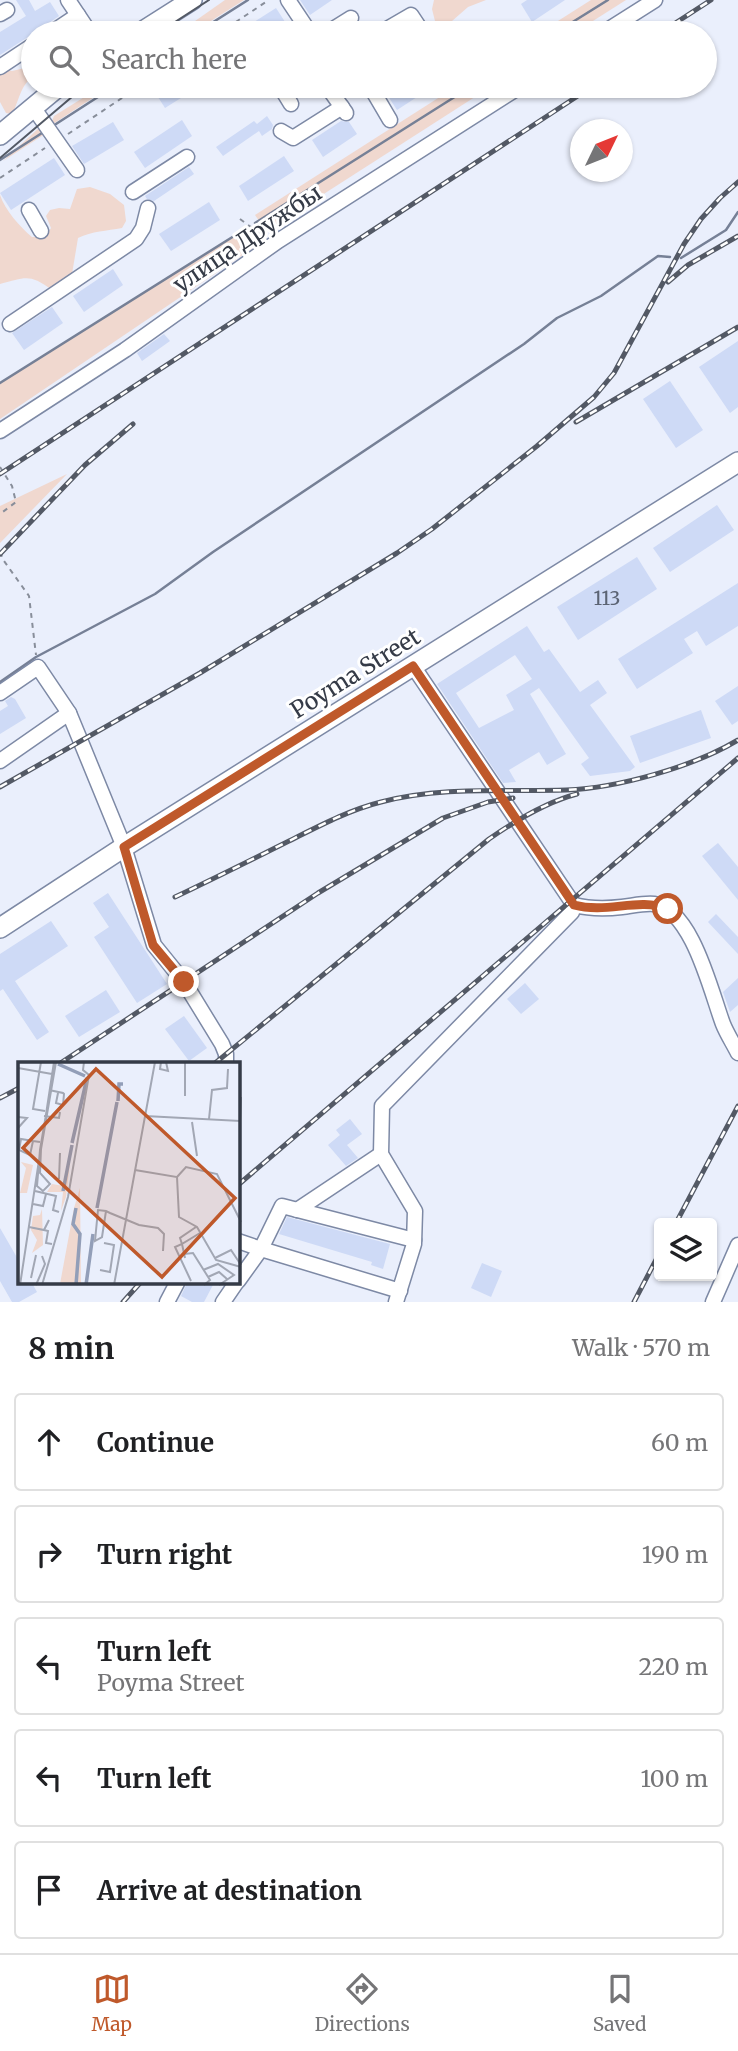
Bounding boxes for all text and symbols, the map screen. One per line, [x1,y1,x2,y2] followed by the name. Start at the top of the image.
[21,21,717,98] search box
[45,41,83,79] icon: search
[101,43,247,76] text: Search here
[570,119,633,182] north arrow
[167,177,327,299] street label: улица Дружбы
[594,586,620,610] house number: 113
[285,622,425,724] street label: Poyma Street
[652,893,683,924] route start
[168,966,199,997] route end
[18,1062,240,1284] inset map
[654,1218,717,1281] map controls
[654,1218,717,1281] button: layers
[28,1329,114,1367] text: 8 min
[572,1333,710,1362] text: Walk · 570 m
[30,1423,68,1461] icon: ahead
[97,1426,214,1459] text: Continue
[651,1428,708,1457] text: 60 m
[30,1535,68,1573] icon: right
[97,1538,232,1571] text: Turn right
[642,1540,708,1569] text: 190 m
[97,1635,211,1668] text: Turn left
[30,1647,68,1685] icon: left
[638,1652,708,1681] text: 220 m
[97,1668,244,1697] text: Poyma Street
[30,1759,68,1797] icon: left
[97,1762,211,1795] text: Turn left
[640,1764,708,1793] text: 100 m
[30,1871,68,1909] icon: arrive
[97,1874,362,1907] text: Arrive at destination
[91,1970,132,2036] tab: Map
[315,1970,410,2036] tab: Directions
[593,1970,647,2036] tab: Saved

